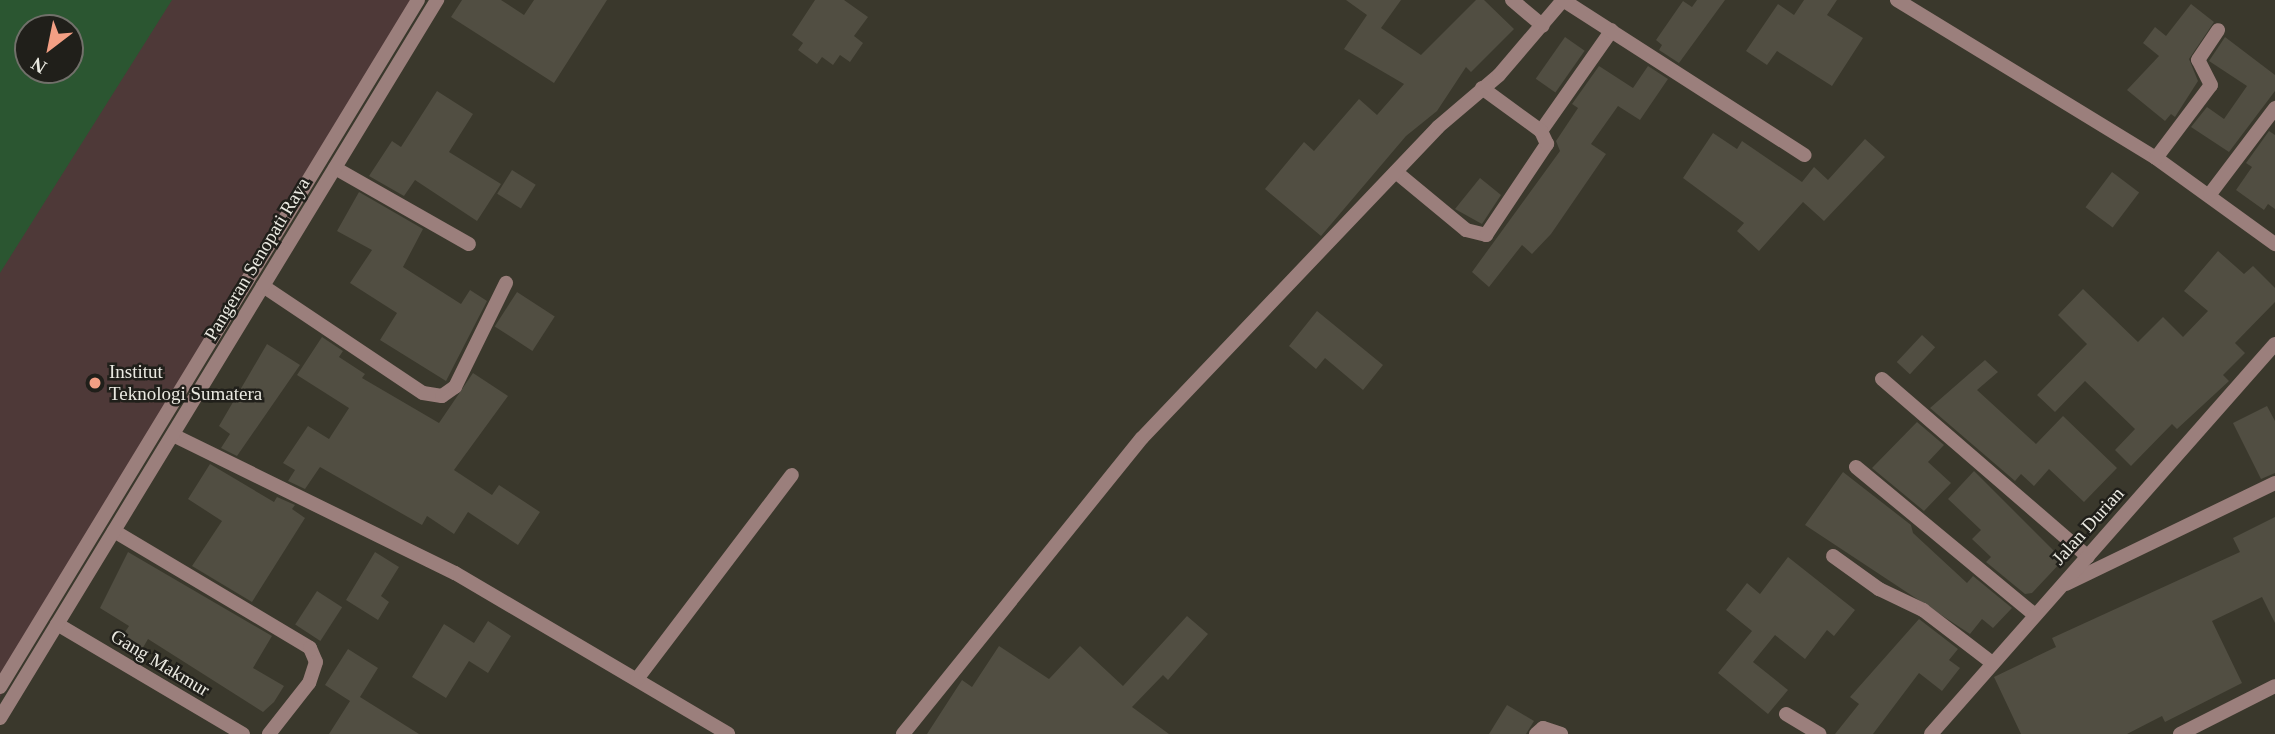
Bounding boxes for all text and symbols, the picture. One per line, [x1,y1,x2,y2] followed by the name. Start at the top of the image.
[14,14,84,84] north arrow
[27,53,50,78] text: N
[199,174,315,344] street label: Pangeran Senopati Raya
[109,361,262,405] place label: Institut Teknologi Sumatera
[87,375,103,391] marker: Institut Teknologi Sumatera
[2047,482,2129,570] street label: Jalan Durian
[106,625,214,701] street label: Gang Makmur

